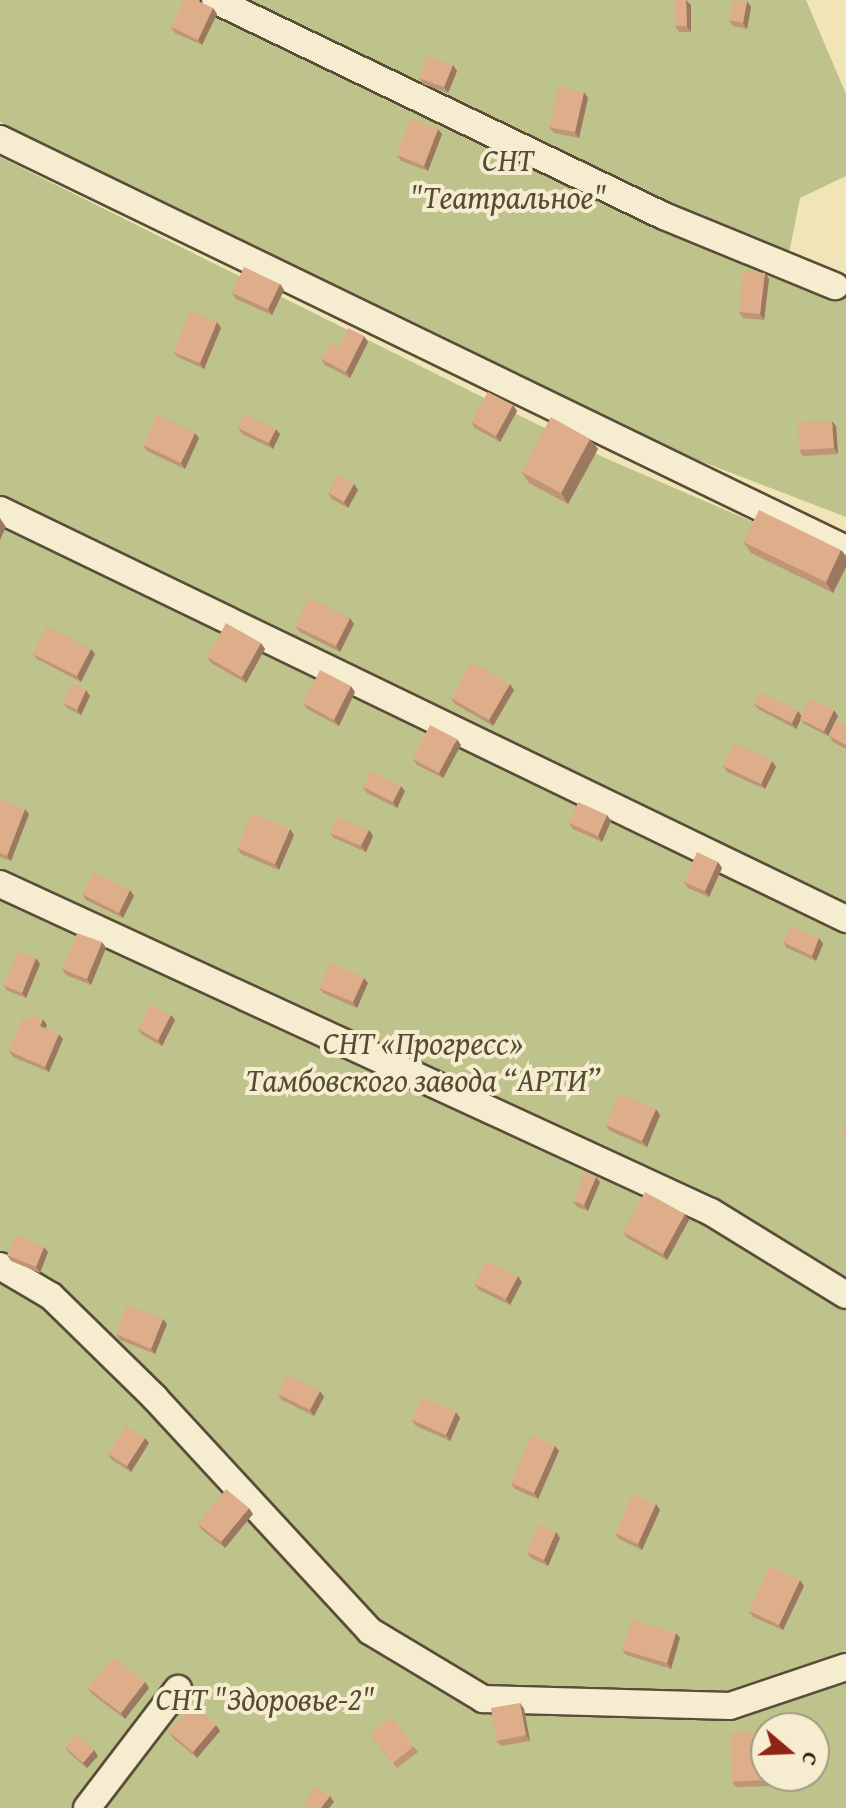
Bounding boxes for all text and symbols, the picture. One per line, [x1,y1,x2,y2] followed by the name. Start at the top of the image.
[410,142,606,217] park label: СНТ "Театральное"
[246,1025,600,1100] park label: СНТ «Прогресс» Тамбовского завода “АРТИ”
[156,1680,374,1718] park label: СНТ "Здоровье-2"
[750,1712,830,1792] north arrow
[794,1748,828,1770] text: С

